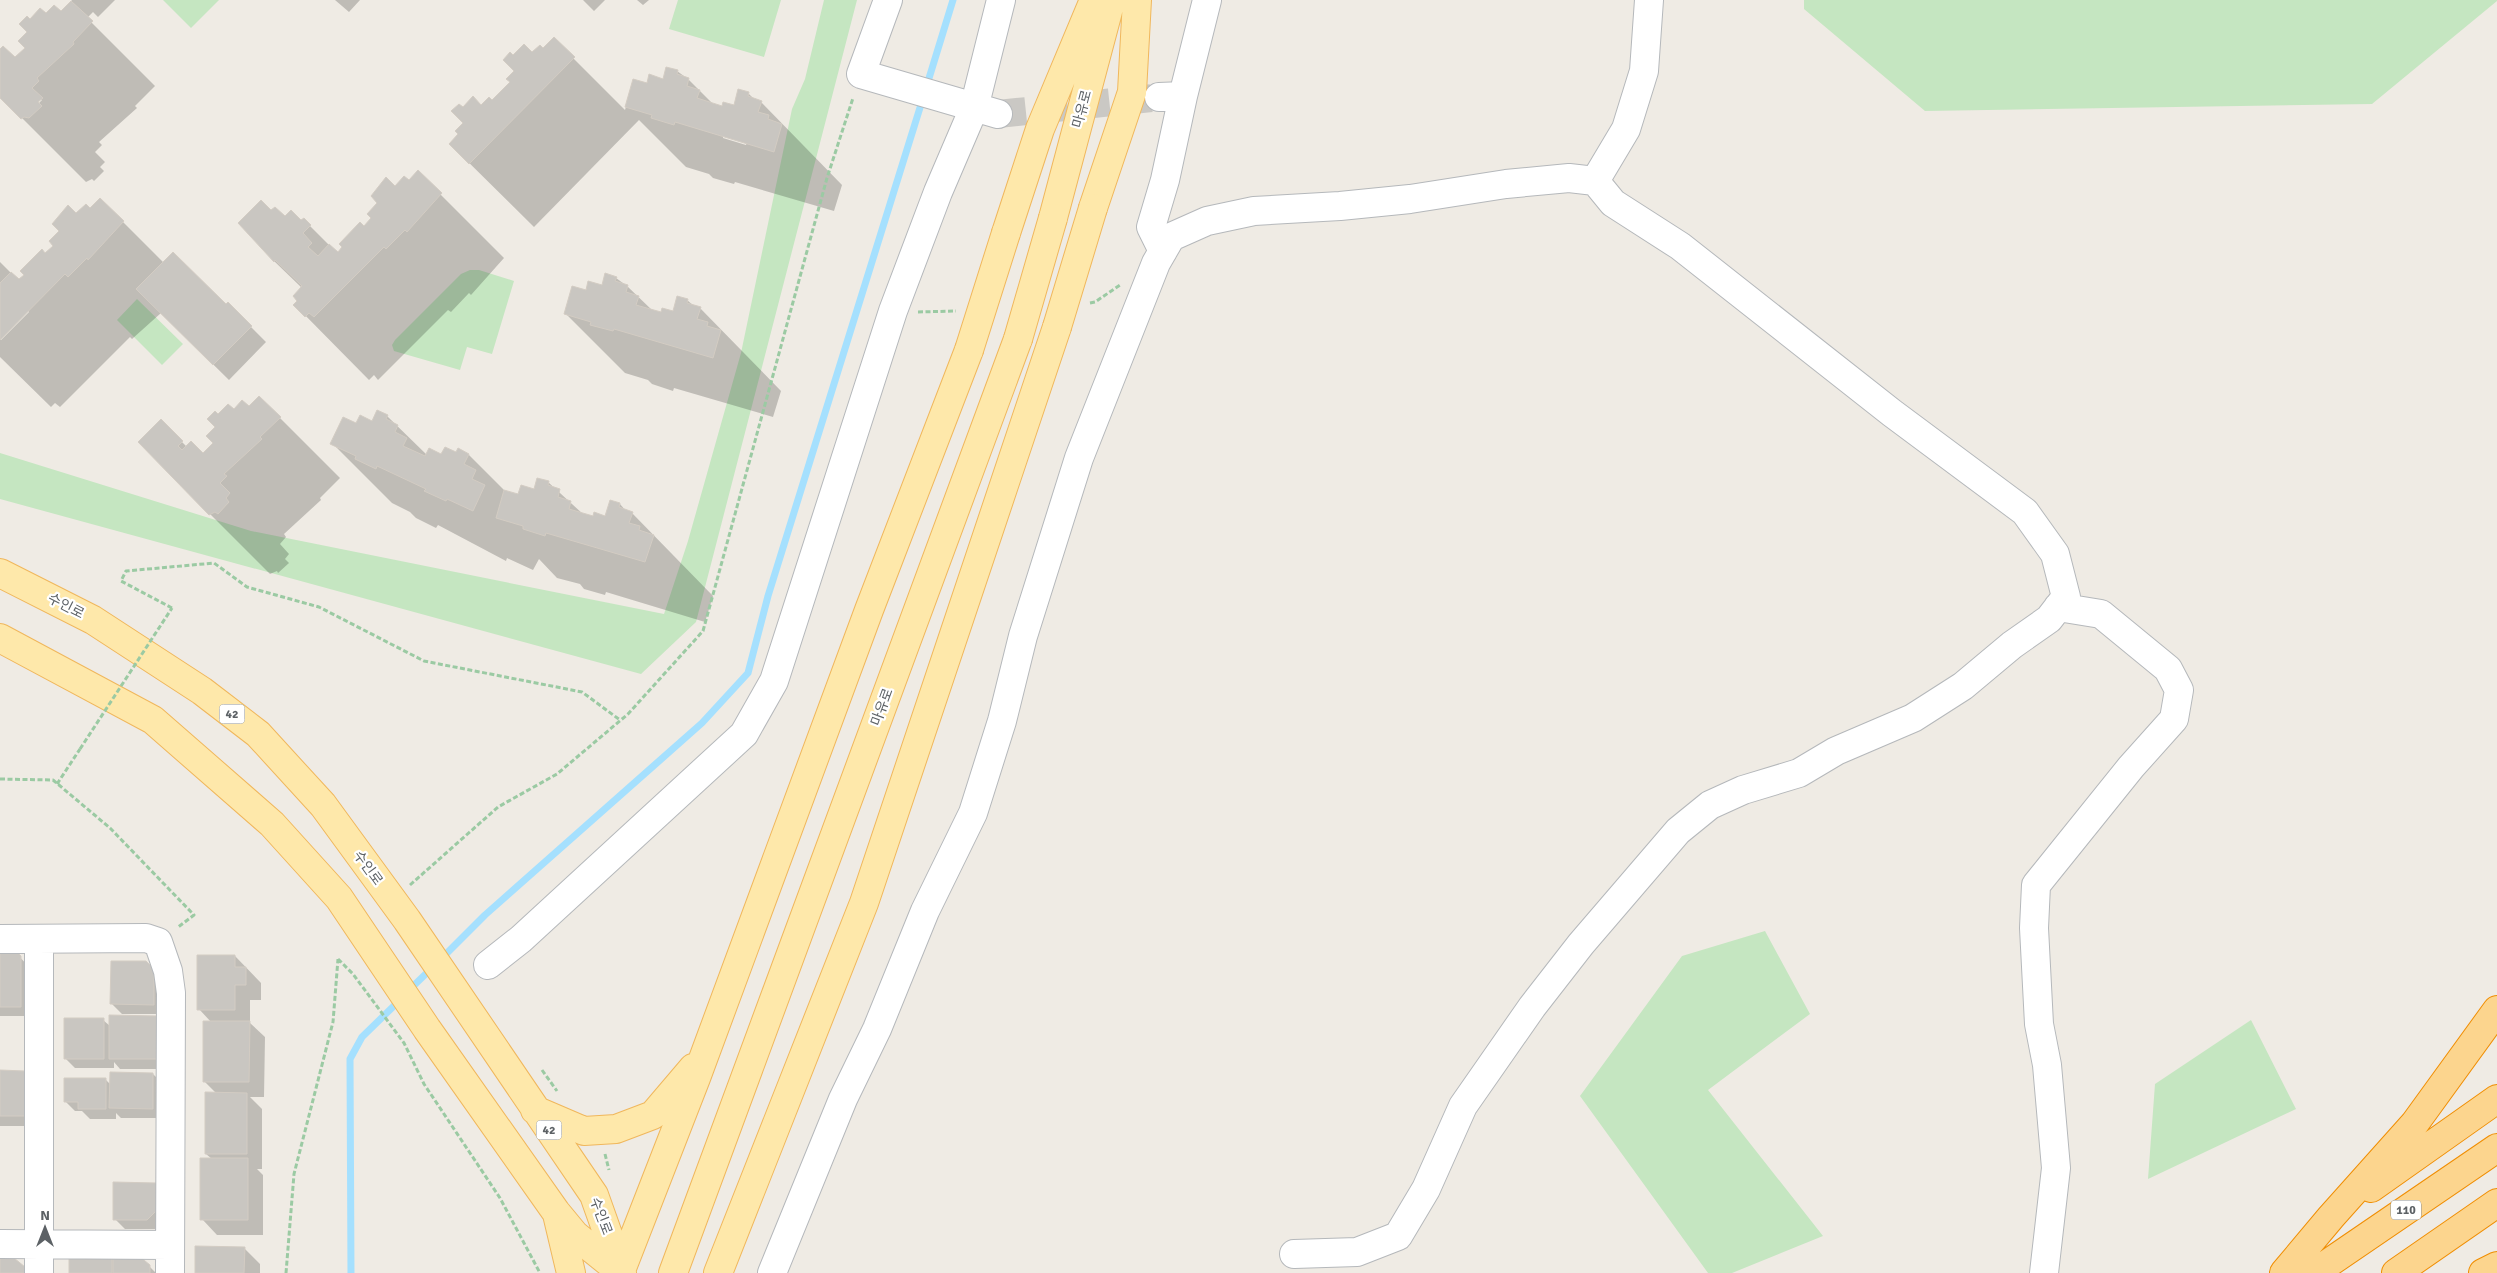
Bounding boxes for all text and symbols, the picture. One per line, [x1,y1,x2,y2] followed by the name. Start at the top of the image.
[1069,88,1095,130] street label: 마유로
[45,590,87,622] street label: 수인로
[867,686,897,728] street label: 마유로
[220,704,244,724] road number: 42
[350,847,386,889] street label: 수인로
[536,1120,562,1140] road number: 42
[586,1195,616,1237] street label: 수인로
[2391,1200,2421,1220] road number: 110
[20,1203,70,1253] north arrow
[40,1207,50,1224] text: N

